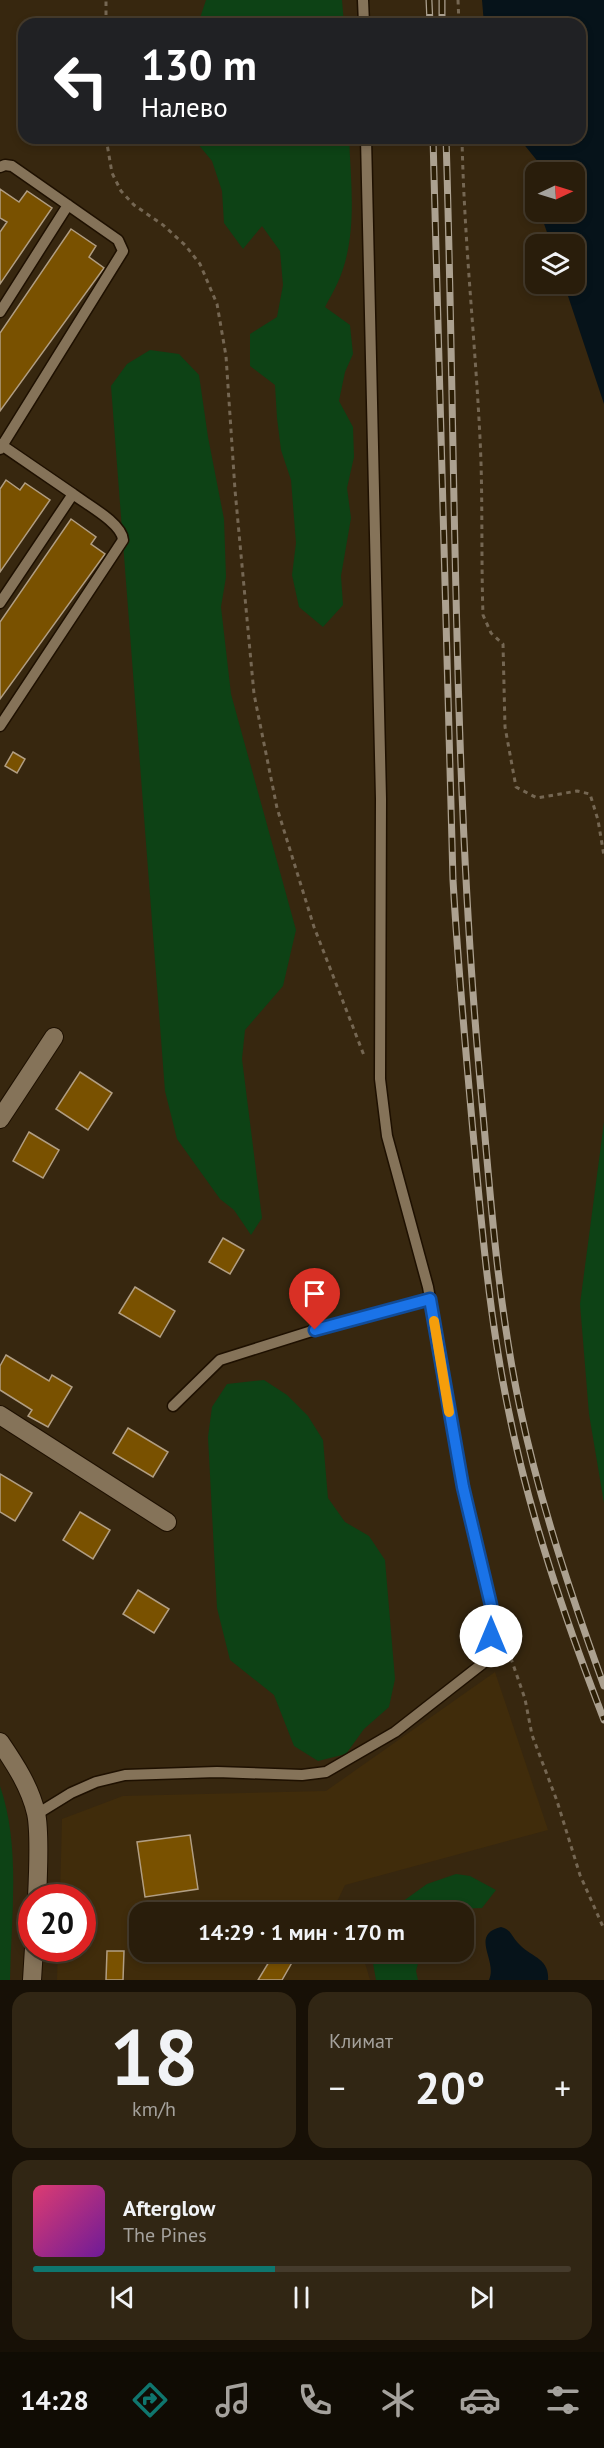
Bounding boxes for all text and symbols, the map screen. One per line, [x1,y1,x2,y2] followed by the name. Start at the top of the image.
[141,37,257,92] text: 130 m
[42,42,120,120] icon: left
[141,90,228,124] text: Налево
[525,162,585,222] north arrow
[525,162,585,294] map controls
[525,234,585,294] button: layers
[289,1268,340,1330] pin
[298,1277,331,1310] icon: arrive
[459,1604,523,1668] position arrow
[18,1884,96,1962] speed limit sign: 20
[198,1918,405,1946] text: 14:29 · 1 мин · 170 m
[110,2006,198,2107] text: 18
[329,2028,393,2054] text: Климат
[415,2058,485,2116] text: 20°
[329,2066,346,2109] text: −
[554,2066,571,2109] text: +
[132,2096,176,2122] text: km/h
[123,2194,215,2222] text: Afterglow
[123,2222,207,2248] text: The Pines
[106,2281,139,2314] icon: previous
[285,2281,318,2314] icon: pause
[465,2281,498,2314] icon: next
[129,2379,171,2421] icon: directions
[212,2379,254,2421] icon: music
[294,2379,336,2421] icon: phone
[377,2379,419,2421] icon: climate
[459,2379,501,2421] icon: car
[542,2379,584,2421] icon: filters
[20,2383,89,2417] text: 14:28

